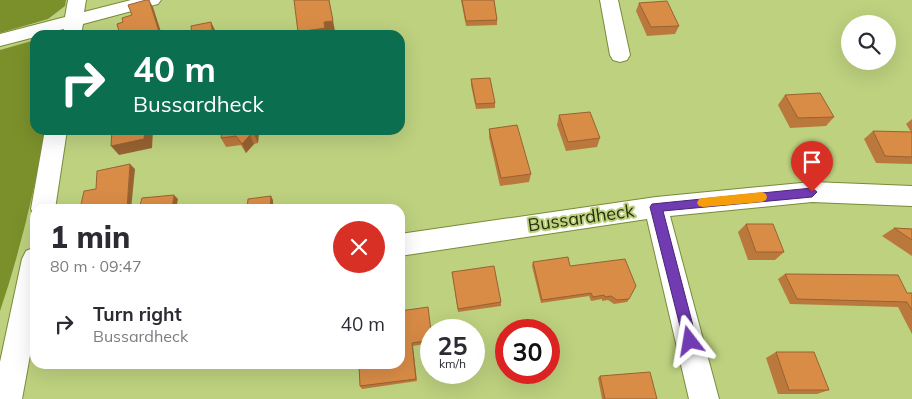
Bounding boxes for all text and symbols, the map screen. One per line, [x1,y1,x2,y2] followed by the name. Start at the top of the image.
[841,15,896,70] map controls
[841,15,896,70] button: search
[133,47,216,91] text: 40 m
[50,50,115,115] icon: right
[133,90,264,118] text: Bussardheck
[791,141,833,192] pin
[798,148,826,176] icon: arrive
[526,199,636,236] street label: Bussardheck
[50,218,130,256] text: 1 min
[333,221,385,273] button: close
[50,256,142,276] text: 80 m · 09:47
[93,302,182,326] text: Turn right
[50,310,78,338] icon: right
[341,312,385,336] text: 40 m
[663,314,715,366] position arrow
[495,319,560,384] speed limit sign: 30
[93,326,188,346] text: Bussardheck
[437,330,468,361] text: 25
[439,356,466,371] text: km/h

